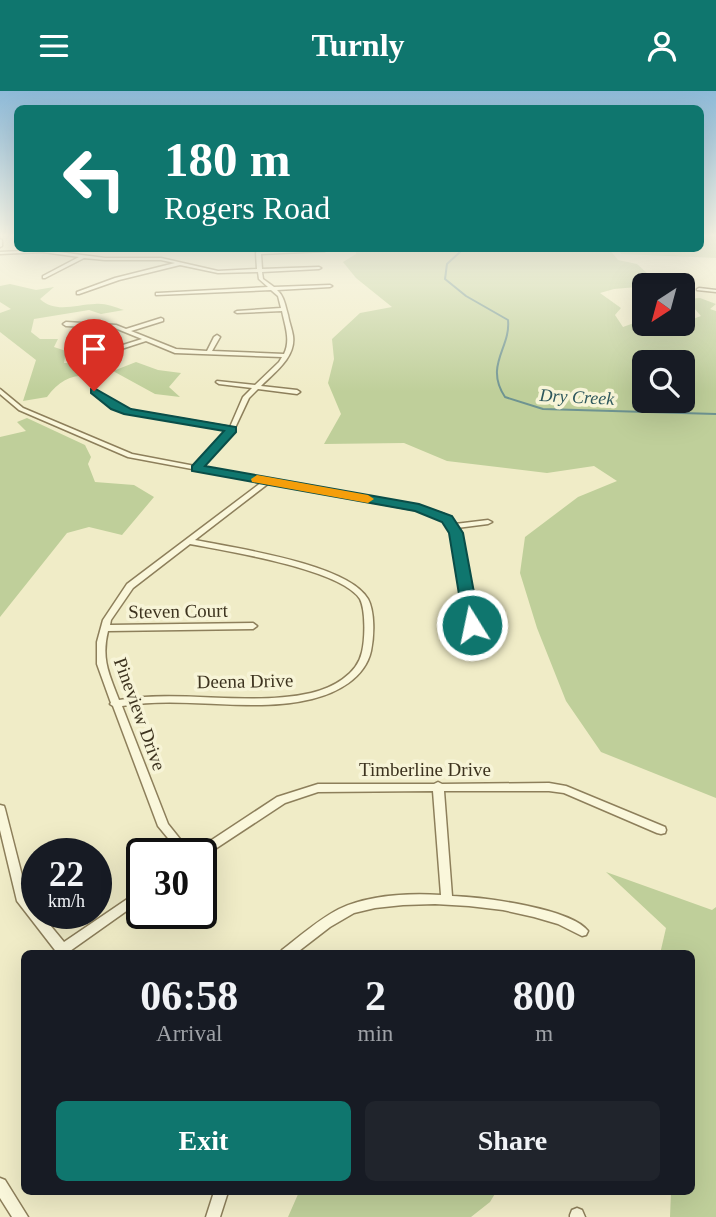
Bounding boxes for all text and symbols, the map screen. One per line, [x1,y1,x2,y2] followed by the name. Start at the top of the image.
[35,27,73,65] icon: menu
[311,27,405,63] text: Turnly
[643,27,681,65] icon: person
[164,132,291,187] text: 180 m
[49,133,140,224] icon: left
[164,190,330,226] text: Rogers Road
[632,273,695,336] north arrow
[632,273,695,413] map controls
[64,319,124,391] pin
[75,330,113,368] icon: arrive
[632,350,695,413] button: search
[538,385,616,409] water label: Dry Creek
[435,588,509,662] position arrow
[128,600,229,622] street label: Steven Court
[110,655,170,773] street label: Pineview Drive
[197,670,293,692] street label: Deena Drive
[359,759,491,780] street label: Timberline Drive
[126,838,217,929] speed limit sign: 30
[49,855,84,894] text: 22
[48,891,85,911] text: km/h
[140,973,238,1019] text: 06:58
[365,973,386,1019] text: 2
[513,973,576,1019] text: 800
[156,1021,223,1046] text: Arrival
[358,1021,393,1046] text: min
[535,1021,553,1046] text: m
[56,1101,351,1181] button: Exit
[365,1101,660,1181] button: Share

